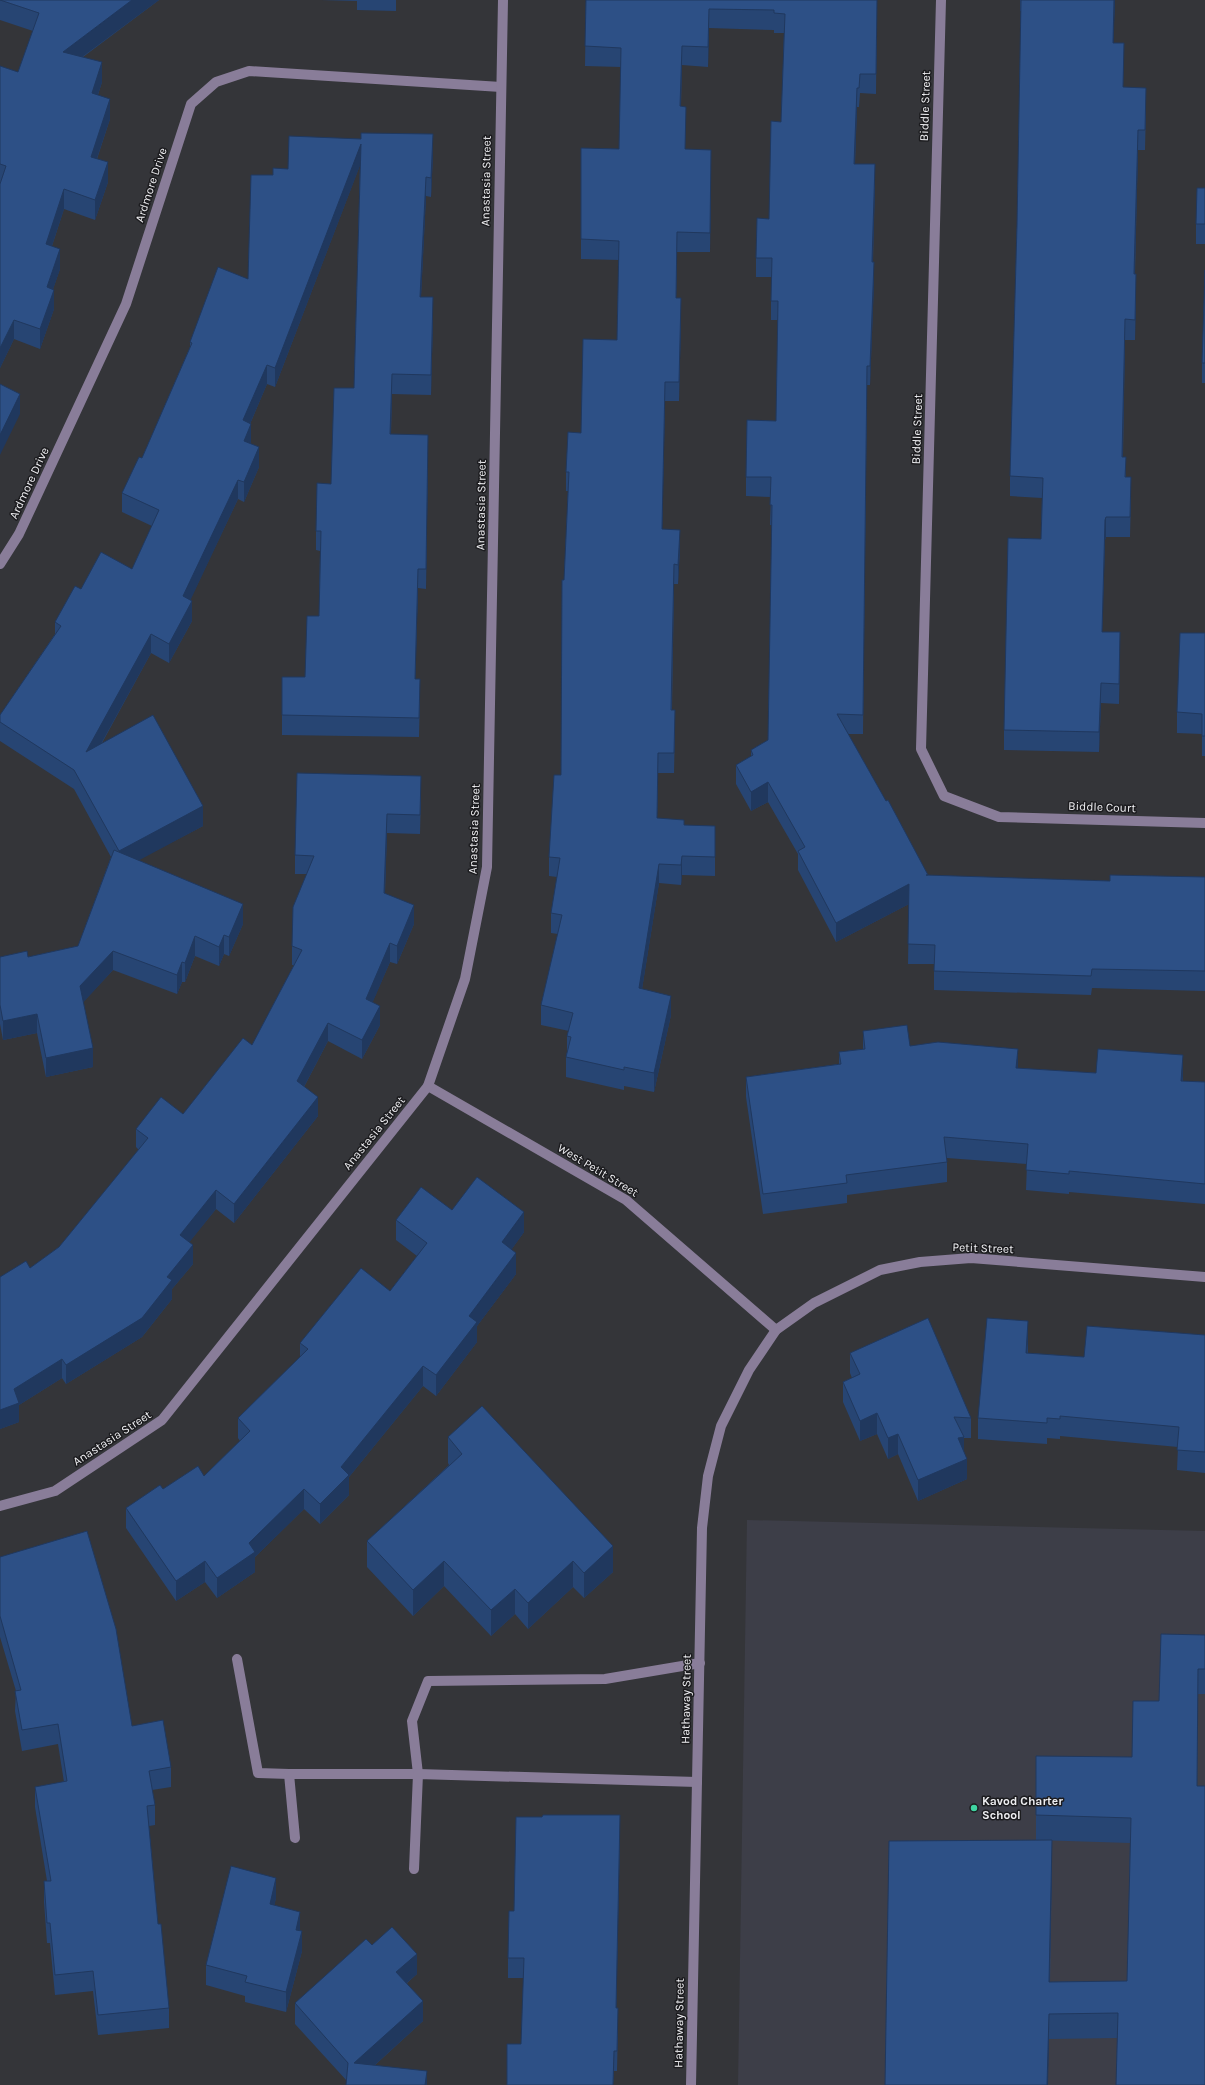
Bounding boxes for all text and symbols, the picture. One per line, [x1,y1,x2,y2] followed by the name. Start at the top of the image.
[917,70,933,142] street label: Biddle Street
[478,135,494,226] street label: Anastasia Street
[132,146,170,224] street label: Ardmore Drive
[909,393,925,465] street label: Biddle Street
[6,445,52,521] street label: Ardmore Drive
[473,459,489,550] street label: Anastasia Street
[465,783,483,874] street label: Anastasia Street
[1068,799,1137,815] street label: Biddle Court
[340,1093,408,1173] street label: Anastasia Street
[555,1140,641,1200] street label: West Petit Street
[952,1240,1014,1256] street label: Petit Street
[70,1407,154,1469] street label: Anastasia Street
[678,1654,694,1744] street label: Hathaway Street
[982,1794,1063,1822] place label: Kavod Charter School
[969,1803,979,1813] marker: Kavod Charter School
[671,1978,687,2068] street label: Hathaway Street

